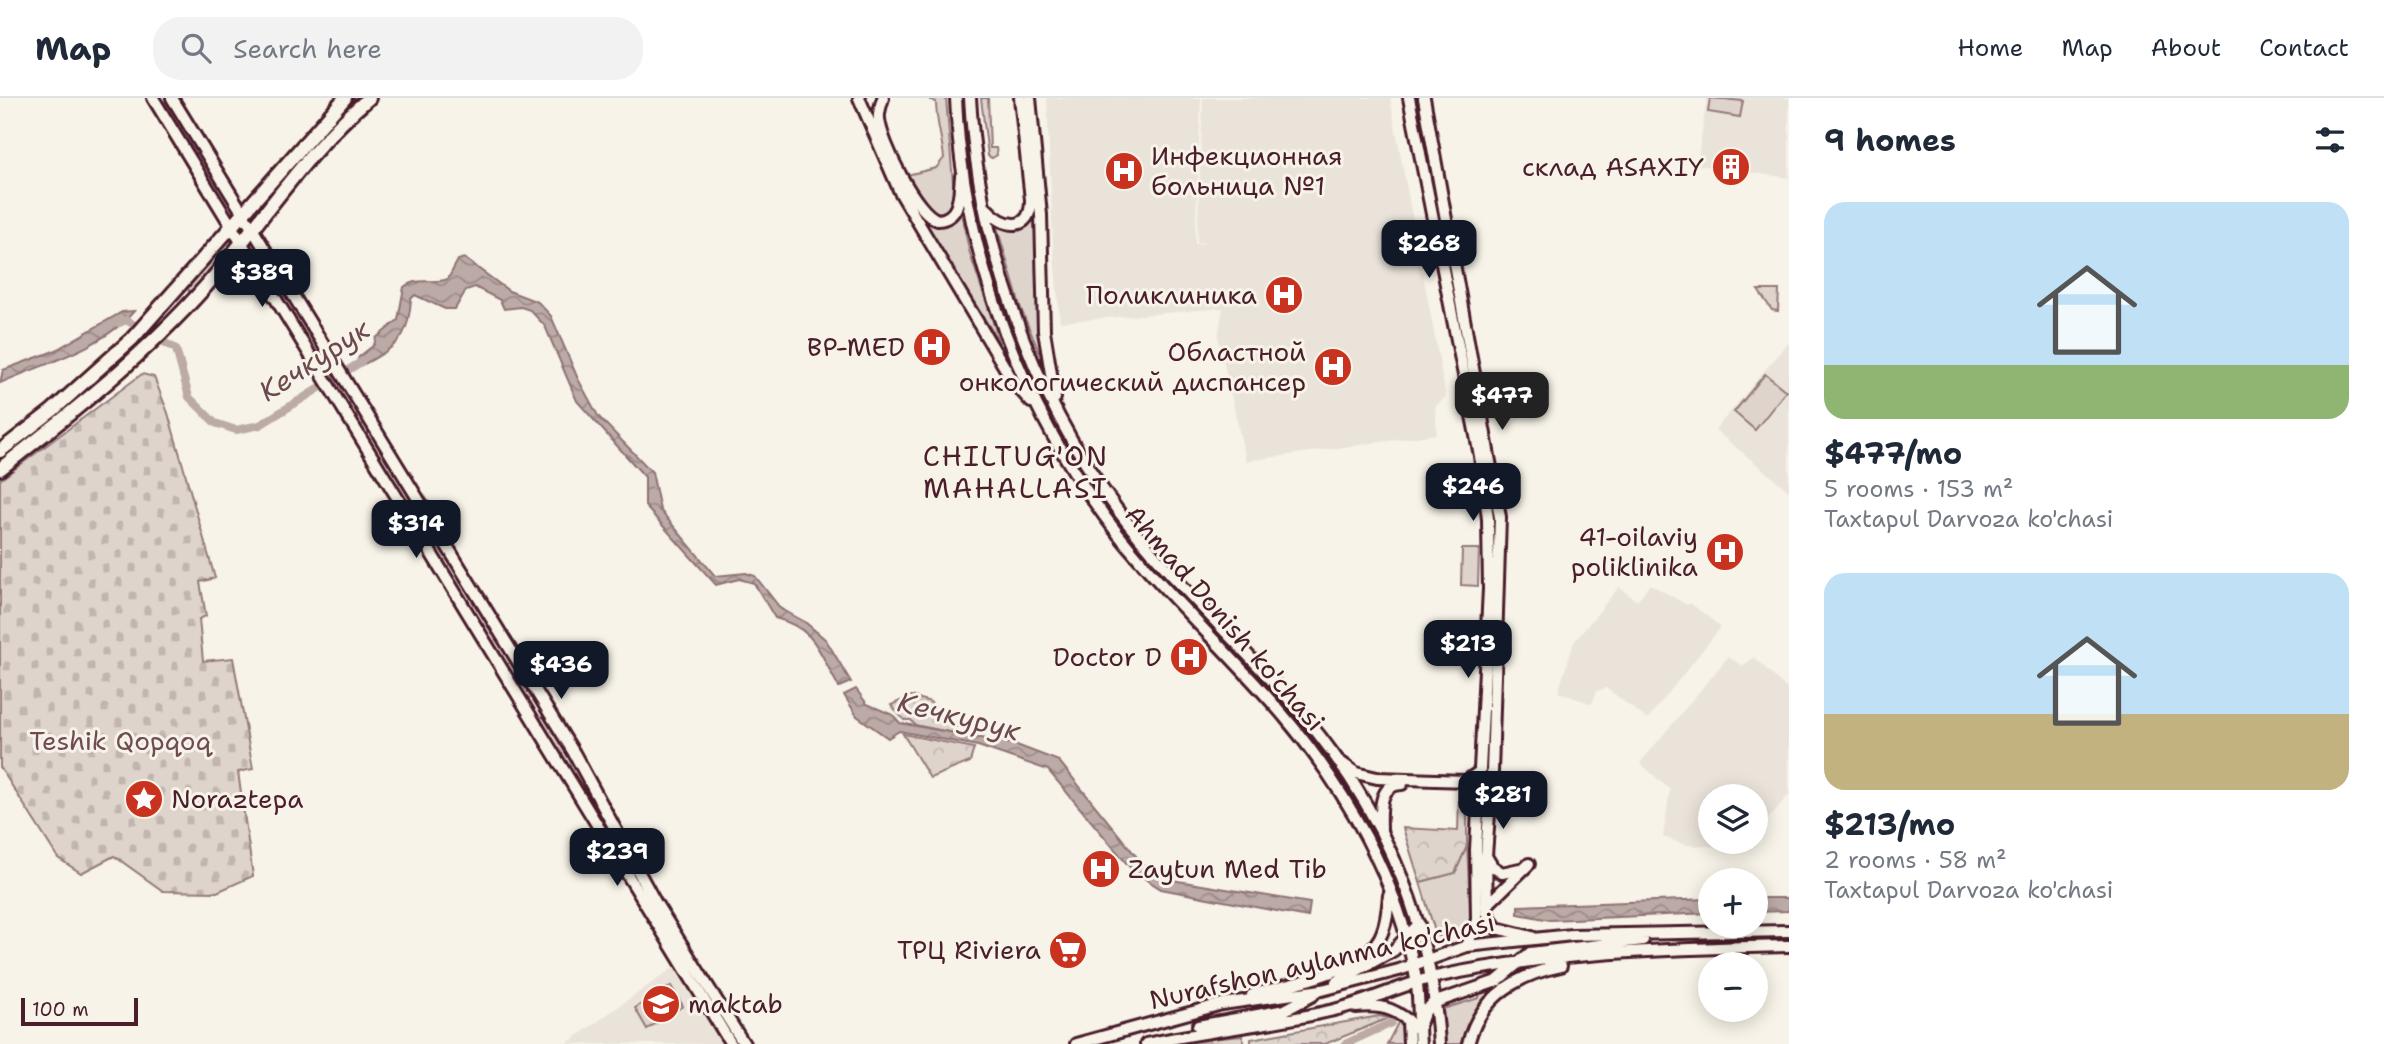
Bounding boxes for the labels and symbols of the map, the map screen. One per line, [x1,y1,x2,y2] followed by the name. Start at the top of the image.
[1151,138,1343,203] place label: Инфекционная больница №1
[1710,146,1752,188] building icon: склад ASAXIY
[1522,149,1704,184] place label: склад ASAXIY
[1103,150,1145,192] hospital icon: Инфекционная больница №1
[1388,220,1470,280] pin: $268
[221,250,303,309] pin: $389
[1263,274,1305,316] hospital icon: Поликлиника
[1086,277,1257,312] place label: Поликлиника
[251,309,378,410] water label: Кечкурук
[911,326,953,368] hospital icon: BP-MED
[807,329,905,364] place label: BP-MED
[959,334,1306,399] place label: Областной онкологический диспансер
[1312,346,1354,388] hospital icon: Областной онкологический диспансер
[1461,372,1543,432] pin: $477
[923,437,1109,507] district label: CHILTUG'ON MAHALLASI
[1432,464,1514,523] pin: $246
[1118,497,1333,738] street label: Ahmad Donish ko'chasi
[375,500,457,560] pin: $314
[1571,519,1698,584] place label: 41-oilaviy poliklinika
[1704,531,1746,573] hospital icon: 41-oilaviy poliklinika
[1427,620,1509,680] pin: $213
[1168,636,1210,678] hospital icon: Doctor D
[1053,639,1162,674] place label: Doctor D
[520,642,602,701] pin: $436
[894,682,1026,750] water label: Кечкурук
[29,723,213,758] park label: Teshik Qopqoq
[1462,772,1544,831] pin: $281
[123,778,165,820] place icon: Noraztepa
[171,781,303,816] place label: Noraztepa
[576,828,658,888] pin: $239
[1080,848,1122,890] hospital icon: Zaytun Med Tib
[1128,851,1327,886] place label: Zaytun Med Tib
[1146,904,1498,1017] street label: Nurafshon aylanma ko'chasi
[1047,929,1089,971] supermarket icon: ТРЦ Riviera
[897,932,1041,967] place label: ТРЦ Riviera
[640,983,682,1025] school or university icon: maktab
[688,986,783,1021] place label: maktab
[21,995,138,1027] scale bar

